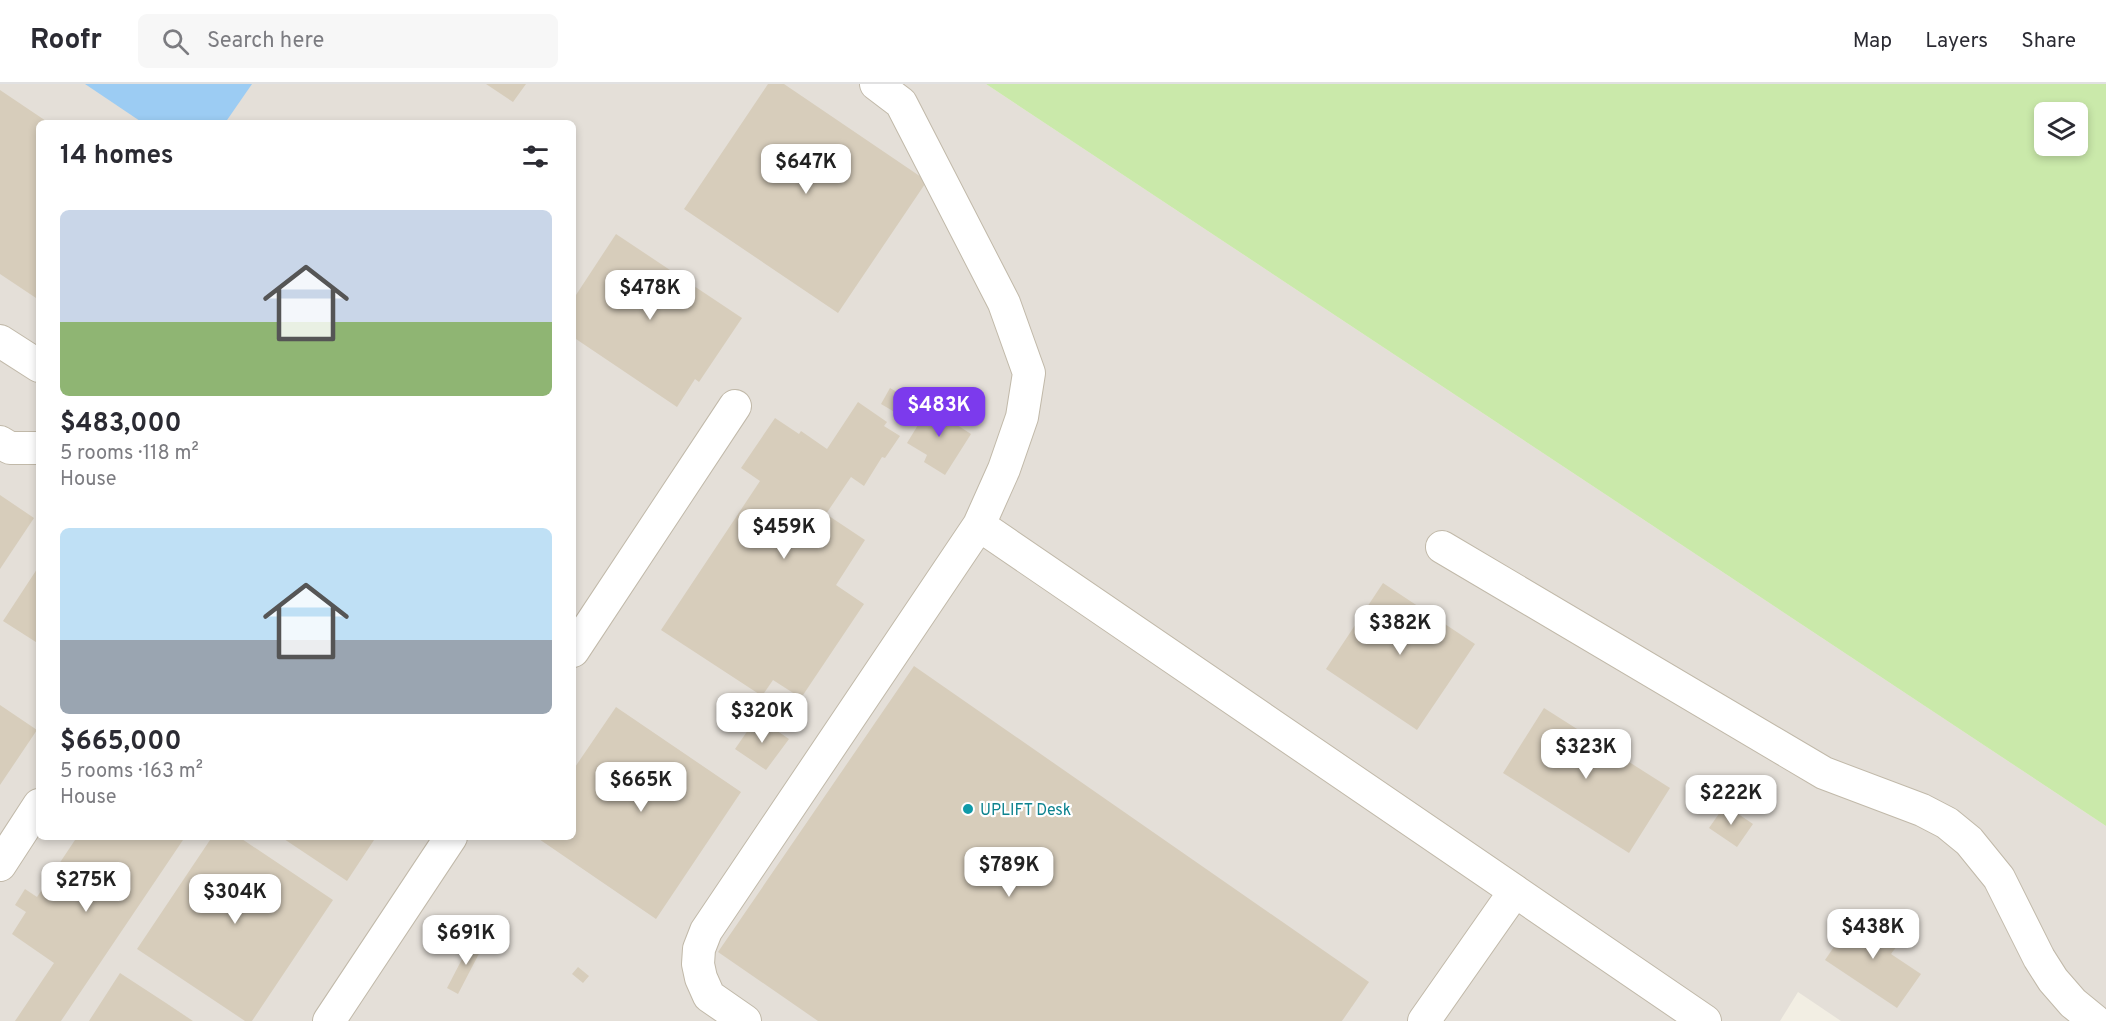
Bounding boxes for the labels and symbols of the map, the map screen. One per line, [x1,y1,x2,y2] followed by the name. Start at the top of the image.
[764,144,848,195] pin: $647K
[608,270,692,321] pin: $478K
[897,387,981,438] pin: $483K
[742,509,826,560] pin: $459K
[1358,605,1442,656] pin: $382K
[720,693,804,744] pin: $320K
[1544,729,1628,780] pin: $323K
[599,762,683,813] pin: $665K
[1689,775,1773,826] pin: $222K
[980,801,1071,821] place label: UPLIFT Desk
[961,802,975,816] marker: UPLIFT Desk
[967,847,1051,898] pin: $789K
[44,862,128,913] pin: $275K
[193,874,277,925] pin: $304K
[1831,909,1915,960] pin: $438K
[424,915,508,966] pin: $691K

